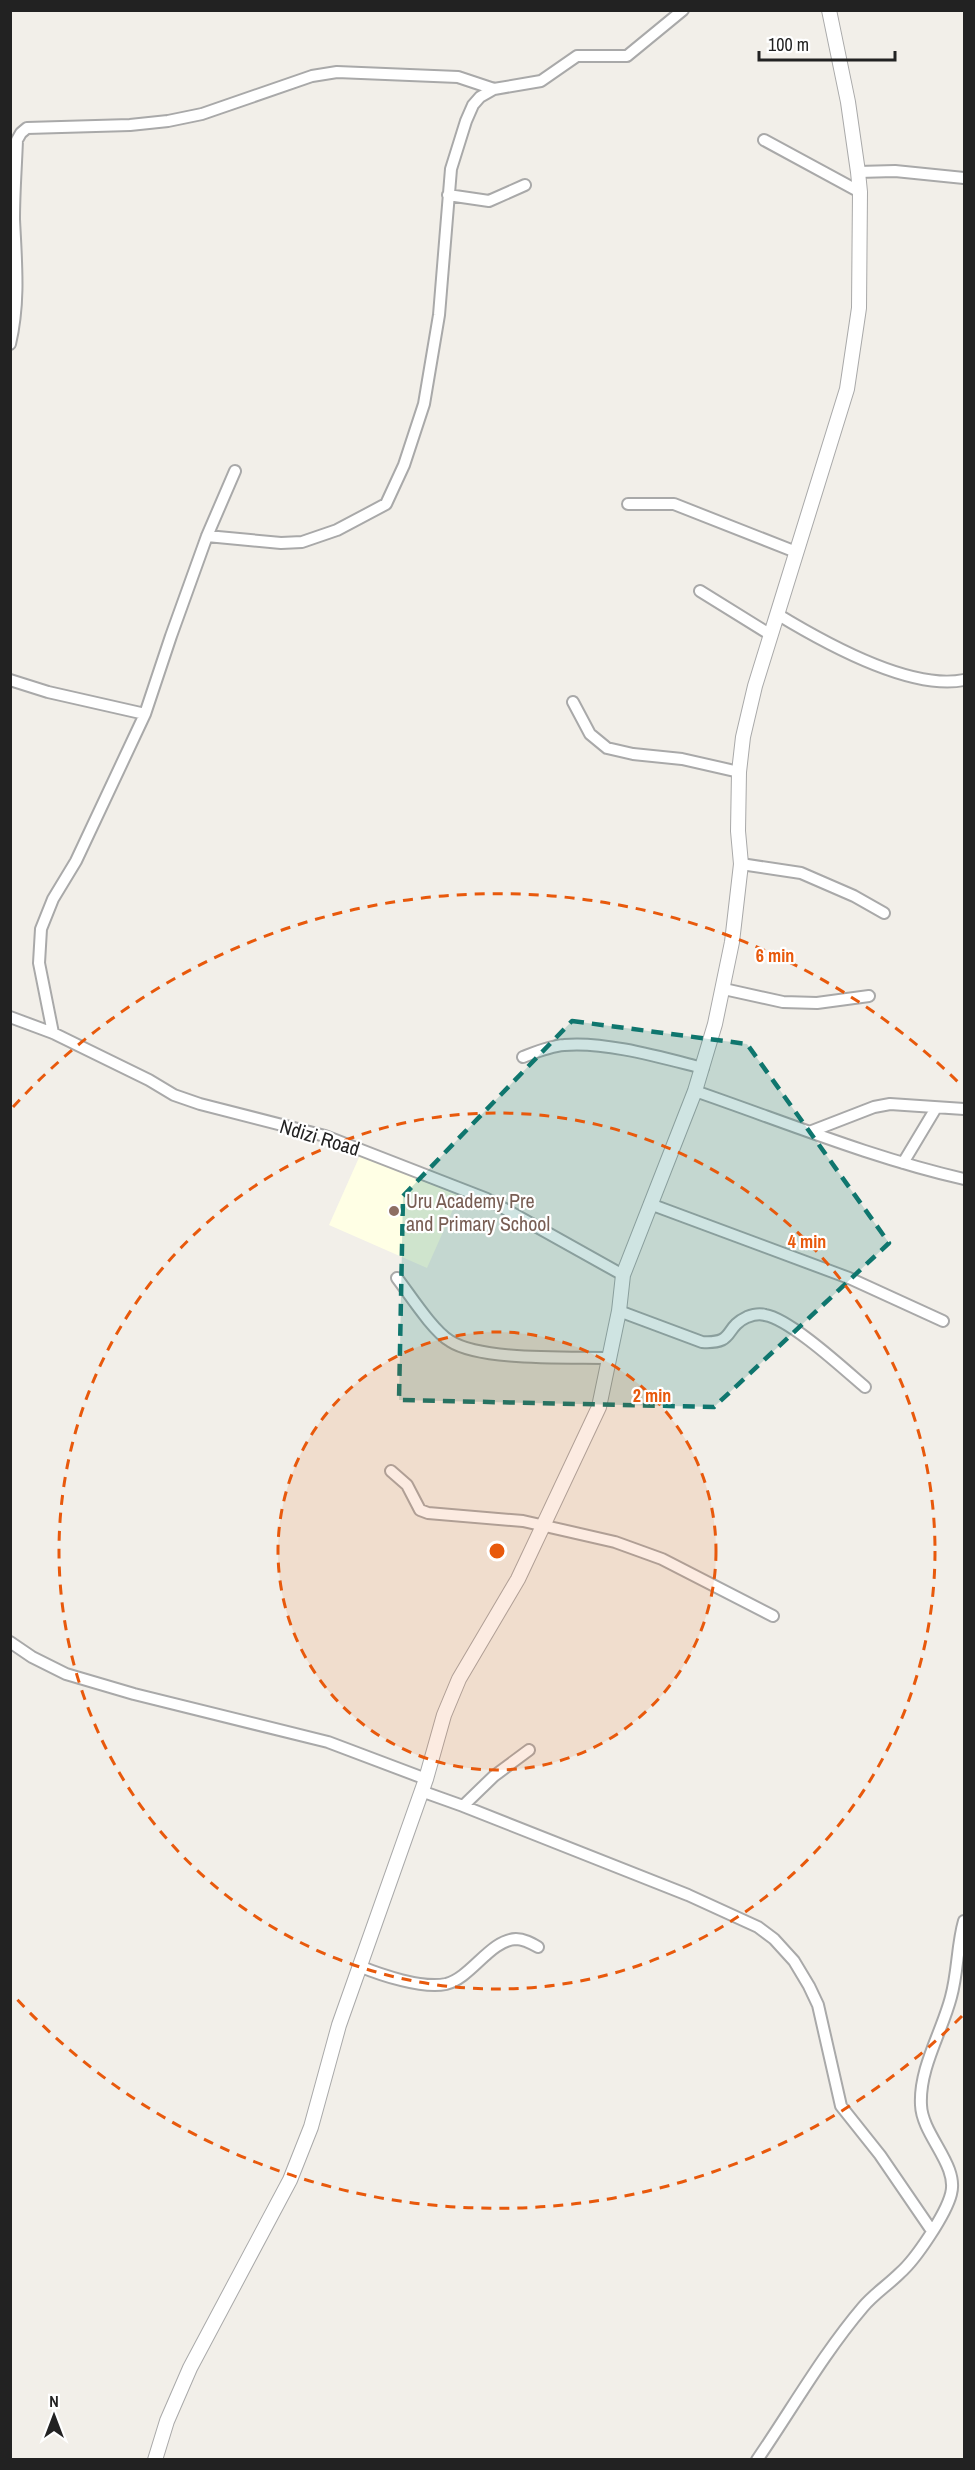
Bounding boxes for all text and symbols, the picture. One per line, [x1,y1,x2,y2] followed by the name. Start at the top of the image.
[759,24,896,62] scale bar
[768,32,809,57] text: 100 m
[756,943,794,968] text: 6 min
[277,1112,363,1162] street label: Ndizi Road
[406,1187,550,1237] place label: Uru Academy Pre and Primary School
[387,1204,401,1218] marker: Uru Academy Pre and Primary School
[788,1229,826,1254] text: 4 min
[633,1383,671,1408] text: 2 min
[487,1541,507,1561] centre of rings
[24,2386,84,2446] north arrow
[49,2390,59,2412] text: N

